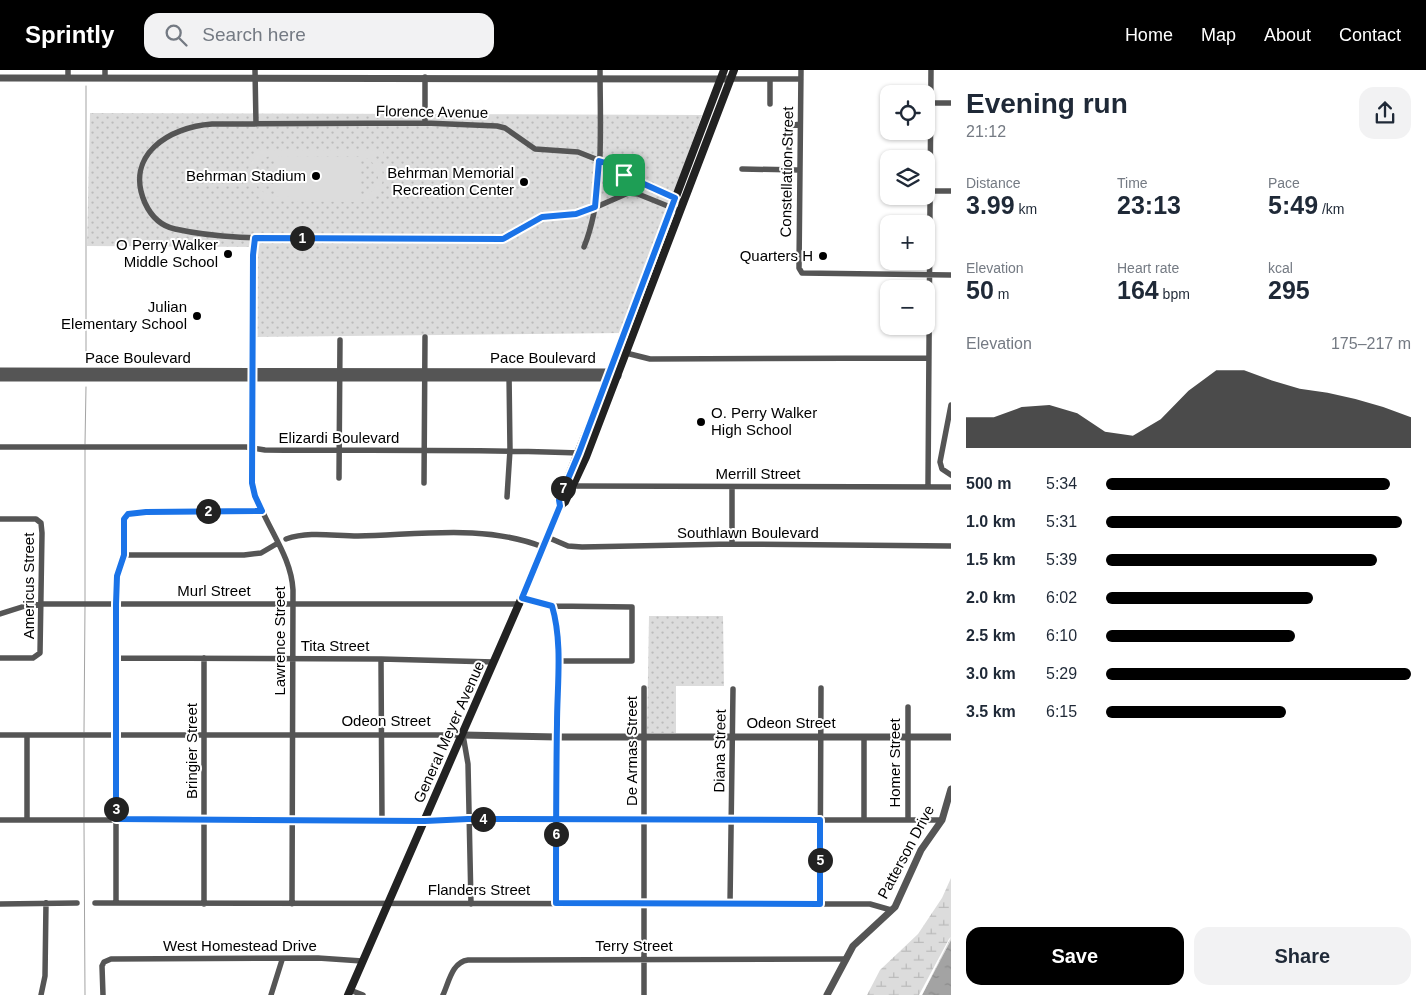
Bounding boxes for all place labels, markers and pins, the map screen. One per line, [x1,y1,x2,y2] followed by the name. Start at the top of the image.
[603,154,645,196] pin
[387,164,514,198] place label: Behrman Memorial Recreation Center
[186,167,306,184] place label: Behrman Stadium
[310,170,322,182] marker: Behrman Stadium
[518,176,530,188] marker: Behrman Memorial Recreation Center
[290,226,314,250] pin: 1
[116,236,218,270] place label: O Perry Walker Middle School
[740,247,813,264] place label: Quarters H
[222,248,234,260] marker: O Perry Walker Middle School
[817,250,829,262] marker: Quarters H
[61,298,187,332] place label: Julian Elementary School
[191,310,203,322] marker: Julian Elementary School
[711,404,817,438] place label: O. Perry Walker High School
[695,416,707,428] marker: O. Perry Walker High School
[550,476,576,500] pin: 7
[196,498,220,524] pin: 2
[104,796,128,822] pin: 3
[470,806,496,832] pin: 4
[544,822,568,846] pin: 6
[808,848,832,872] pin: 5

